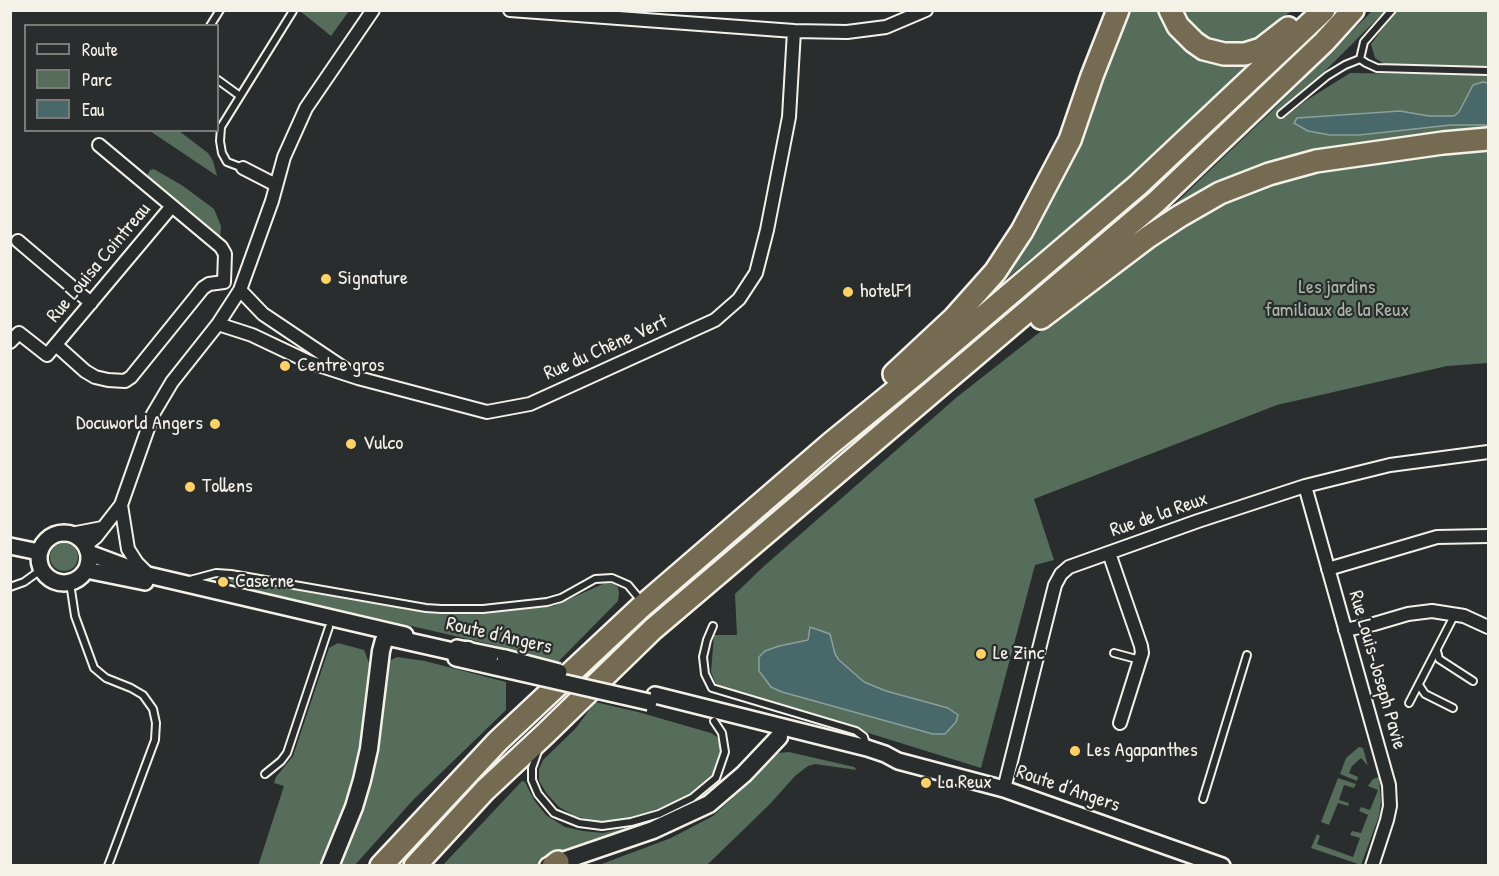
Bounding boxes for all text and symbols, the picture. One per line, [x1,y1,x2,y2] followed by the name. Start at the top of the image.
[24,24,219,132] legend
[82,37,118,62] text: Route
[82,67,112,92] text: Parc
[82,97,104,122] text: Eau
[42,198,156,328] street label: Rue Louisa Cointreau
[338,267,408,291] place label: Signature
[319,272,333,286] marker: Signature
[1265,276,1409,323] park label: Les jardins familiaux de la Reux
[860,280,911,304] place label: hotelF1
[841,285,855,299] marker: hotelF1
[540,310,672,386] street label: Rue du Chêne Vert
[297,354,384,378] place label: Centre gros
[278,359,292,373] marker: Centre gros
[76,412,203,436] place label: Docuworld Angers
[208,417,222,431] marker: Docuworld Angers
[363,432,403,456] place label: Vulco
[344,437,358,451] marker: Vulco
[202,475,253,499] place label: Tollens
[183,480,197,494] marker: Tollens
[1107,487,1211,543] street label: Rue de la Reux
[235,570,294,594] place label: Caserne
[216,575,230,589] marker: Caserne
[1343,588,1411,752] street label: Rue Louis-Joseph Pavie
[444,612,554,660] street label: Route d’Angers
[993,642,1044,666] place label: Le Zinc
[974,647,988,661] marker: Le Zinc
[1087,739,1198,763] place label: Les Agapanthes
[1068,744,1082,758] marker: Les Agapanthes
[1013,760,1123,818] street label: Route d’Angers
[938,771,992,795] place label: La Reux
[919,776,933,790] marker: La Reux

